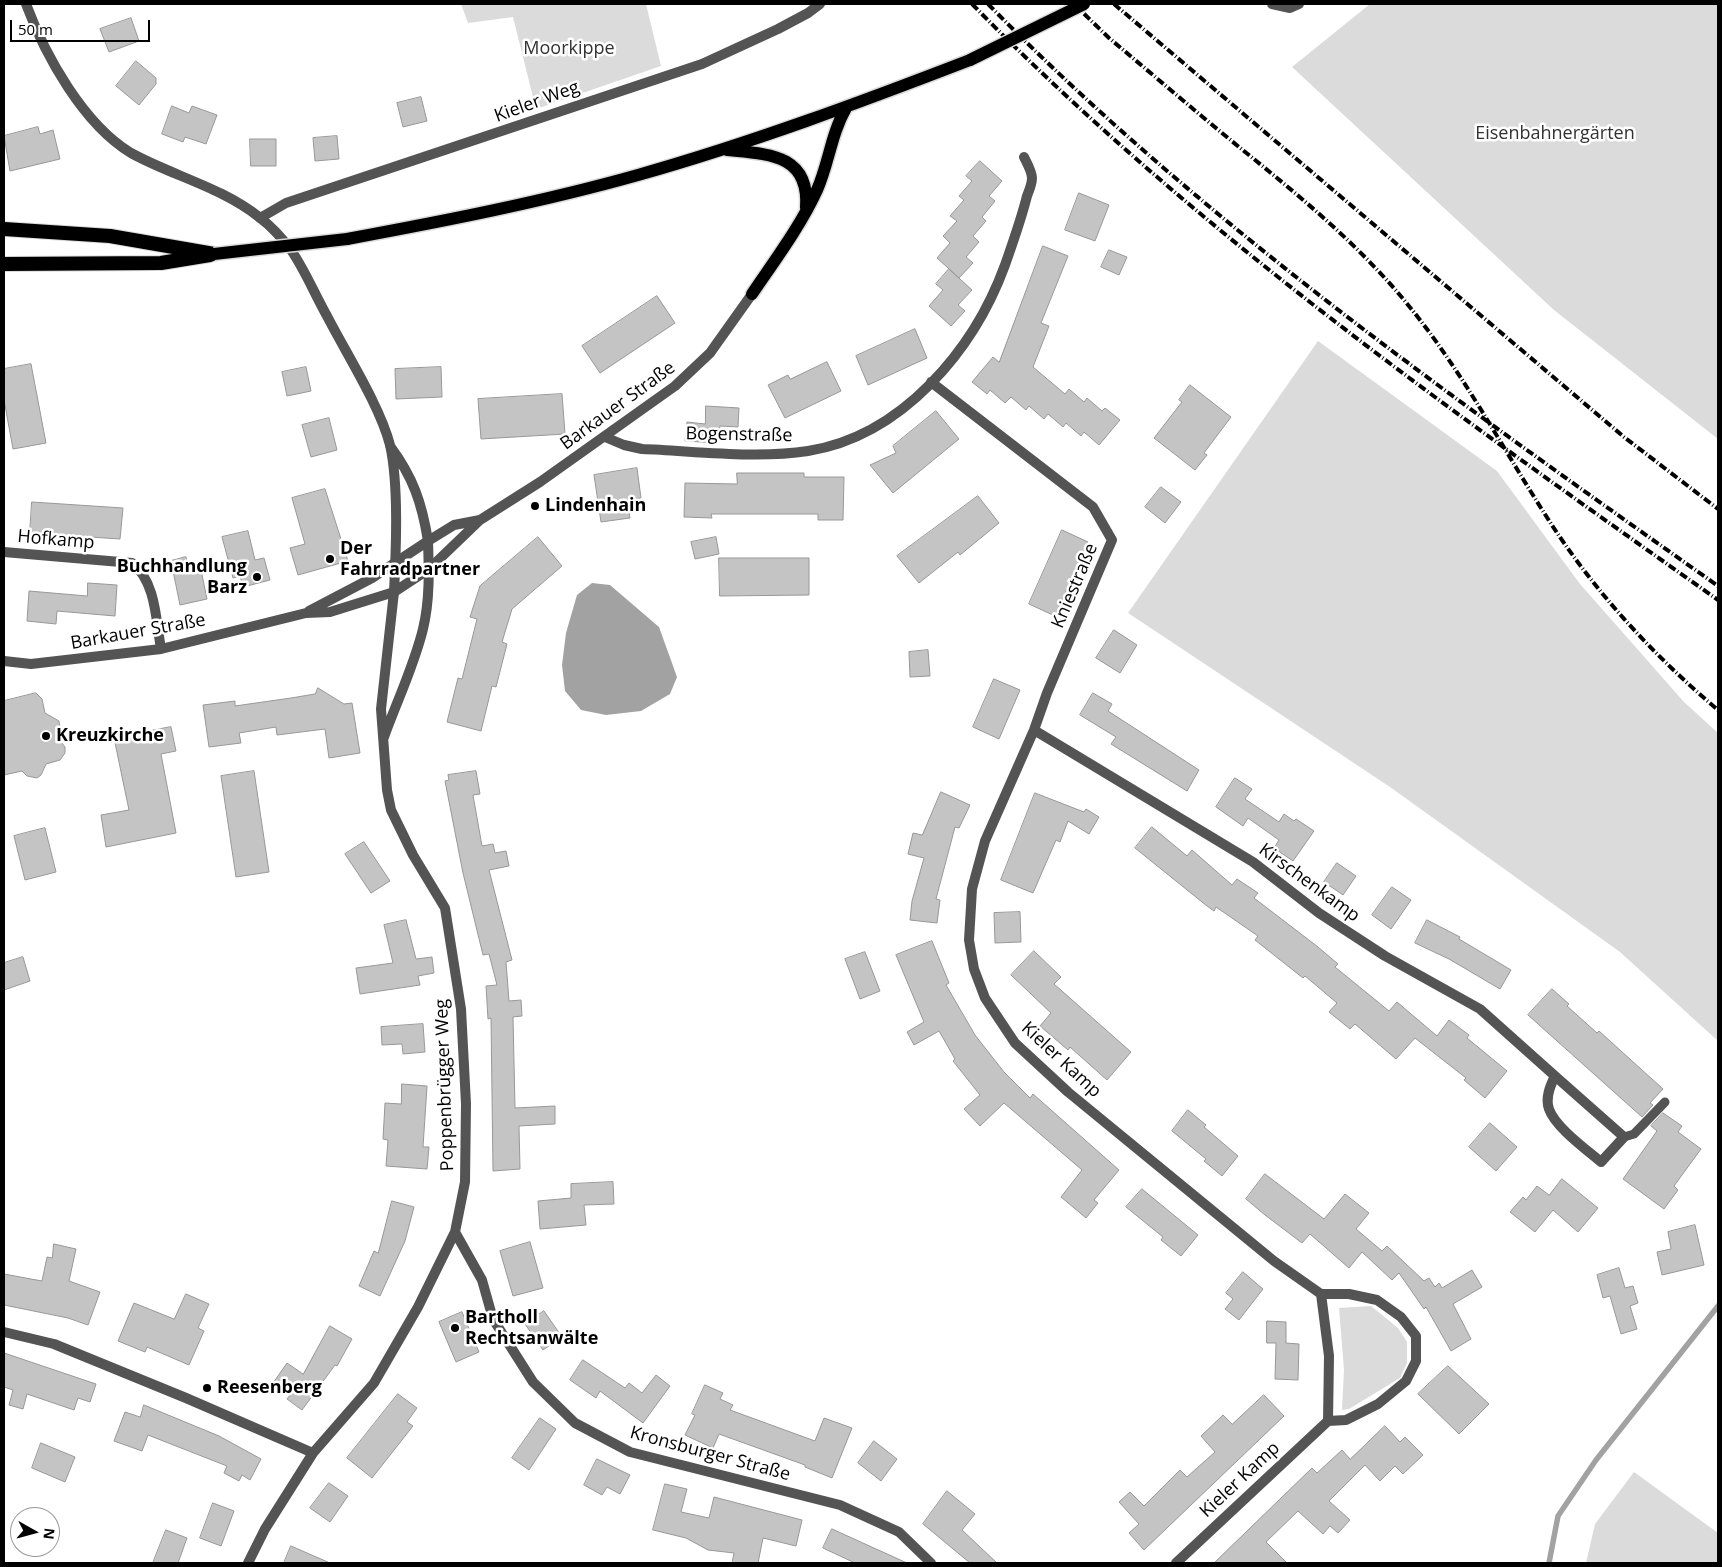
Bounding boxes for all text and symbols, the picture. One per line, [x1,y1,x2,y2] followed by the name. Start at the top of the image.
[12,10,152,42] scale bar
[18,19,53,39] text: 50 m
[523,38,615,60] park label: Moorkippe
[492,77,582,127] street label: Kieler Weg
[1475,123,1635,145] park label: Eisenbahnergärten
[556,357,680,455] street label: Barkauer Straße
[685,423,793,447] street label: Bogenstraße
[545,495,646,517] place label: Lindenhain
[529,500,541,512] marker: Lindenhain
[17,526,95,554] street label: Hofkamp
[340,538,480,580] place label: Der Fahrradpartner
[1047,540,1103,632] street label: Kniestraße
[324,553,336,565] marker: Der Fahrradpartner
[117,556,247,598] place label: Buchhandlung Barz
[251,571,263,583] marker: Buchhandlung Barz
[69,610,207,654] street label: Barkauer Straße
[56,725,164,747] place label: Kreuzkirche
[40,730,52,742] marker: Kreuzkirche
[1254,839,1364,927] street label: Kirschenkamp
[431,998,459,1172] street label: Poppenbrügger Weg
[1017,1018,1105,1102] street label: Kieler Kamp
[465,1307,598,1350] place label: Bartholl Rechtsanwälte
[449,1322,461,1334] marker: Bartholl Rechtsanwälte
[217,1377,322,1399] place label: Reesenberg
[201,1382,213,1394] marker: Reesenberg
[627,1422,793,1486] street label: Kronsburger Straße
[1196,1438,1284,1522] street label: Kieler Kamp
[10,1507,60,1557] north arrow
[39,1527,60,1541] text: N

